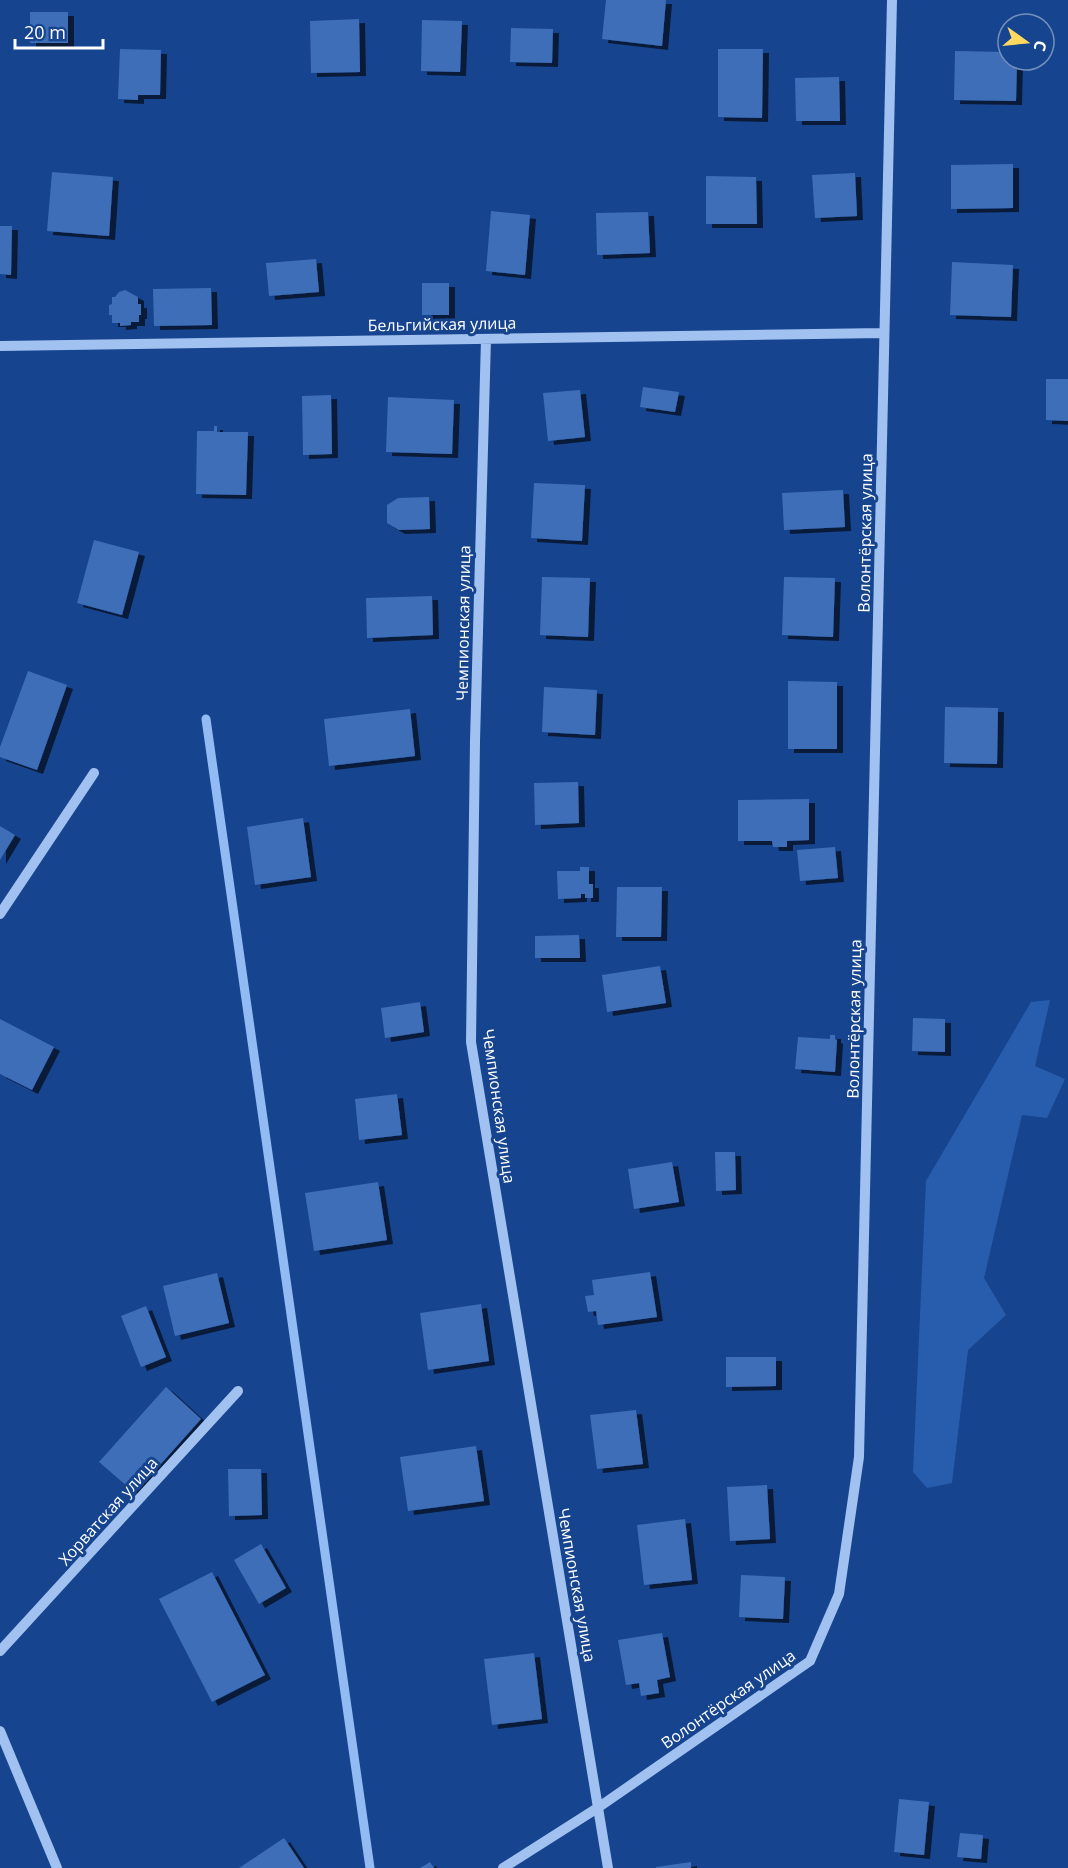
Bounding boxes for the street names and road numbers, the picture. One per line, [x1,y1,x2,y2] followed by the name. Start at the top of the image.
[367,312,517,336] street label: Бельгийская улица
[853,453,877,613] street label: Волонтёрская улица
[451,545,475,701] street label: Чемпионская улица
[842,939,866,1099] street label: Волонтёрская улица
[477,1027,521,1185] street label: Чемпионская улица
[54,1452,162,1570] street label: Хорватская улица
[553,1506,601,1664] street label: Чемпионская улица
[656,1644,800,1754] street label: Волонтёрская улица

